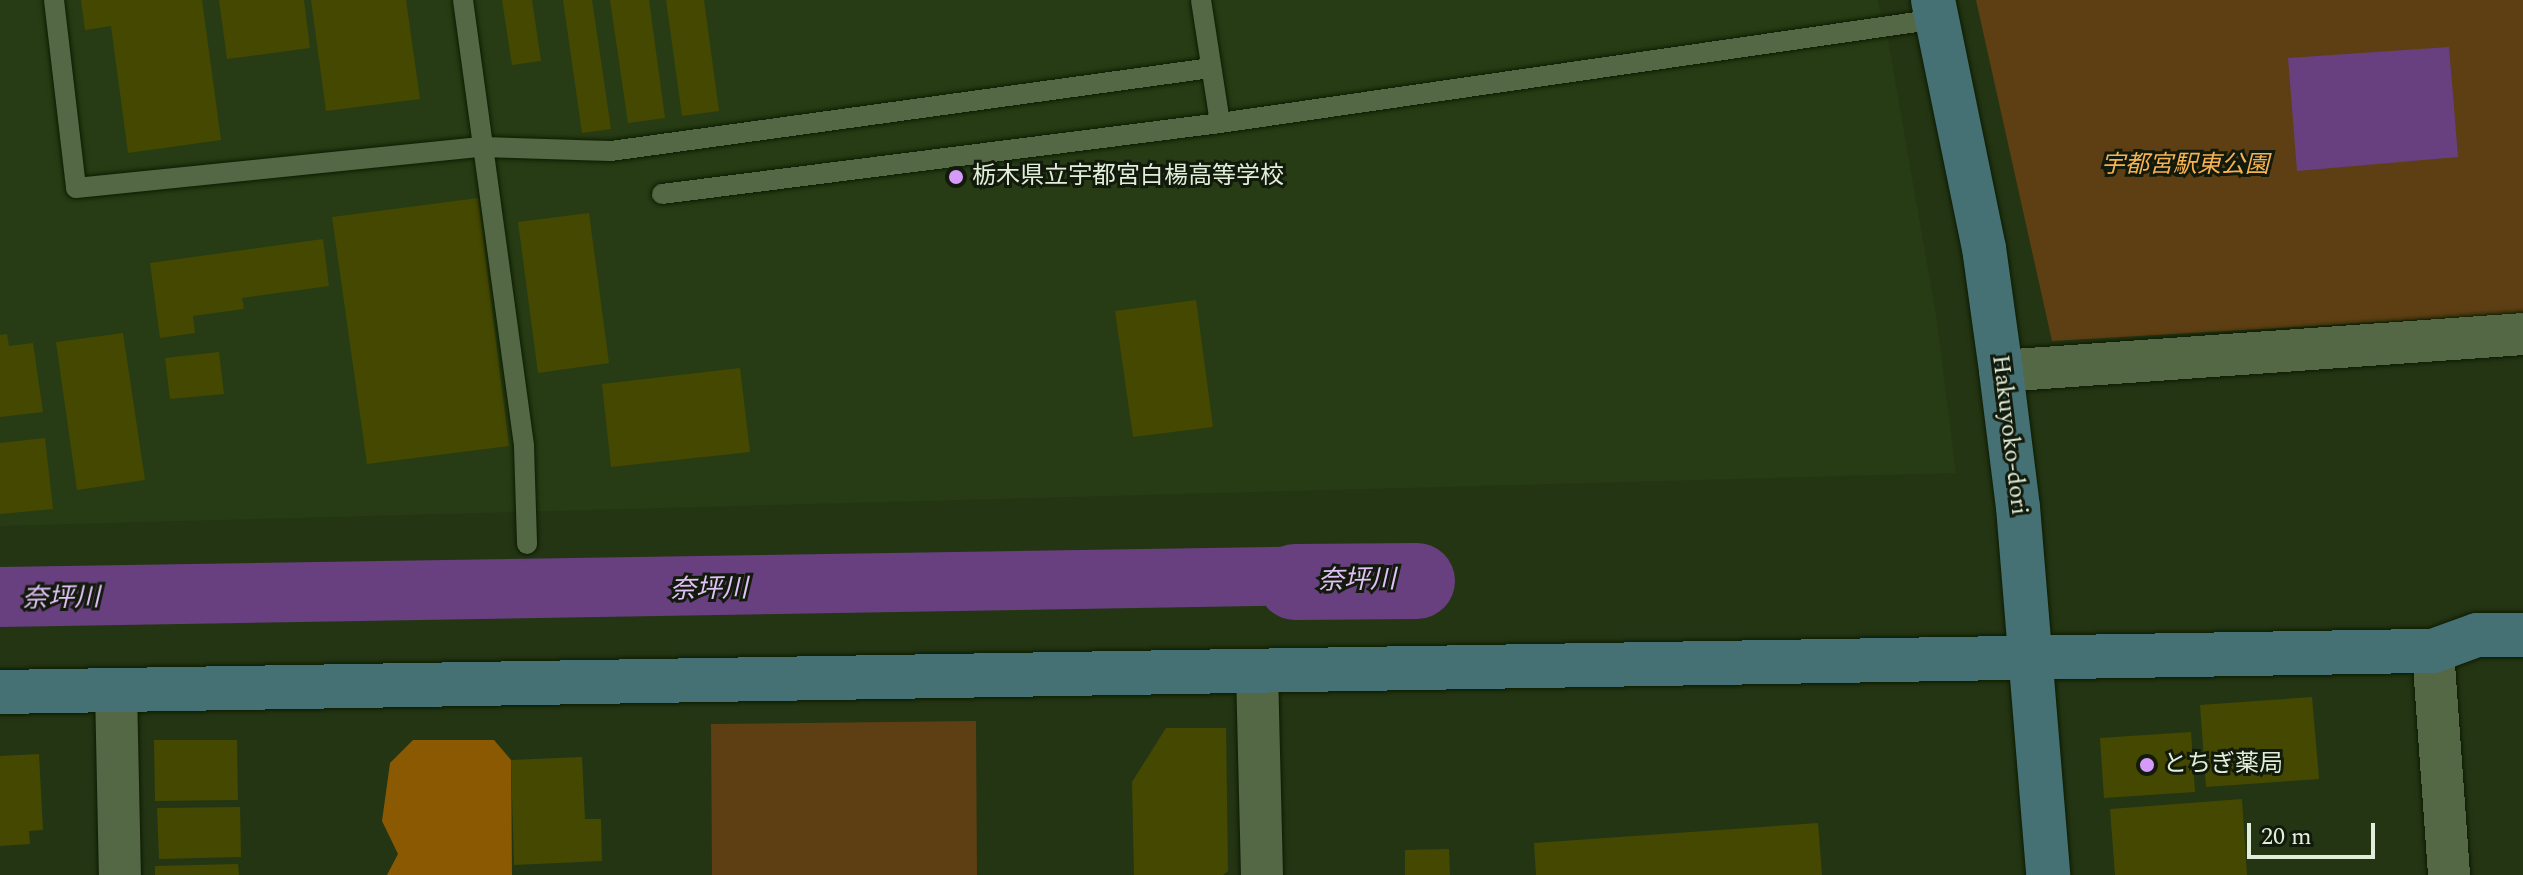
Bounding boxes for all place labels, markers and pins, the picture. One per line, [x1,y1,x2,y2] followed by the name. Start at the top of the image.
[972,163,1284,191] place label: 栃木県立宇都宮白楊高等学校
[947,168,965,186] marker: 栃木県立宇都宮白楊高等学校
[2163,751,2283,779] place label: とちぎ薬局
[2138,756,2156,774] marker: とちぎ薬局

